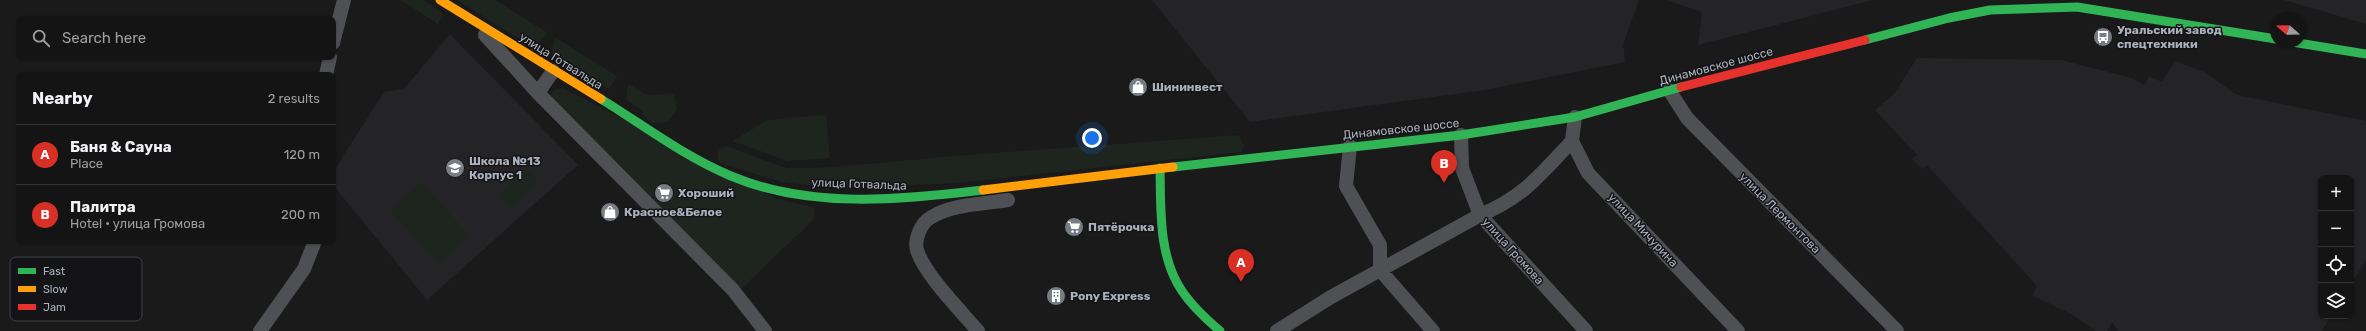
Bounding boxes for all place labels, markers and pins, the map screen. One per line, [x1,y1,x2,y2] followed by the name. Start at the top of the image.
[2117,23,2222,51] place label: Уральский завод спецтехники
[2092,26,2114,48] bus stop icon: Уральский завод спецтехники
[1127,76,1149,98] shop icon: Шининвест
[1152,80,1223,94] place label: Шининвест
[1431,150,1457,183] pin: B
[469,154,541,182] place label: Школа №13 Корпус 1
[444,157,466,179] school or university icon: Школа №13 Корпус 1
[653,182,675,204] supermarket icon: Хороший
[678,186,734,200] place label: Хороший
[599,201,621,223] shop icon: Красное&Белое
[624,205,722,219] place label: Красное&Белое
[1063,216,1085,238] supermarket icon: Пятёрочка
[1088,220,1154,234] place label: Пятёрочка
[1228,249,1254,282] pin: A
[1045,285,1067,307] building icon: Pony Express
[1070,289,1151,303] place label: Pony Express

